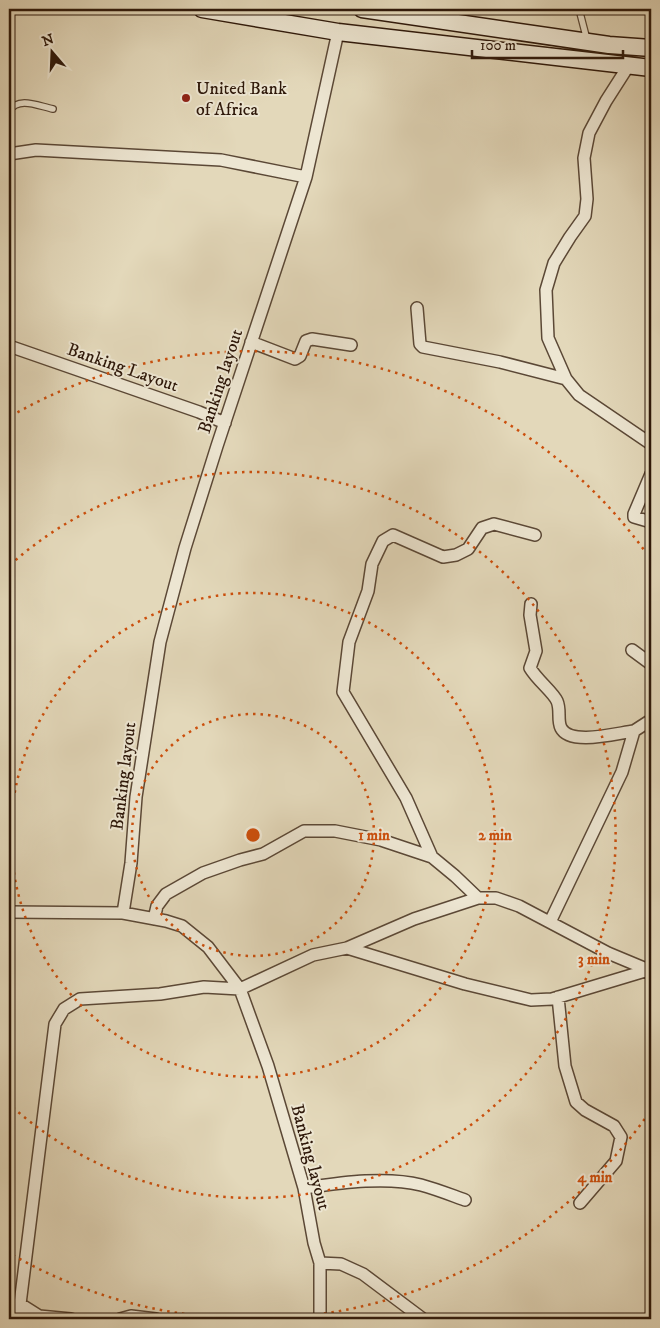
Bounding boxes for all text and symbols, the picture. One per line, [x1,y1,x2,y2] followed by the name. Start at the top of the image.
[28,28,78,78] north arrow
[472,28,624,60] scale bar
[40,30,57,51] text: N
[480,36,516,55] text: 100 m
[196,78,287,121] place label: United Bank of Africa
[180,92,192,104] marker: United Bank of Africa
[194,326,248,436] street label: Banking layout
[64,339,181,397] street label: Banking Layout
[106,721,142,831] street label: Banking layout
[244,826,262,844] centre of rings
[358,826,390,845] text: 1 min
[478,826,512,845] text: 2 min
[578,950,610,969] text: 3 min
[285,1102,335,1213] street label: Banking layout
[577,1168,613,1187] text: 4 min

